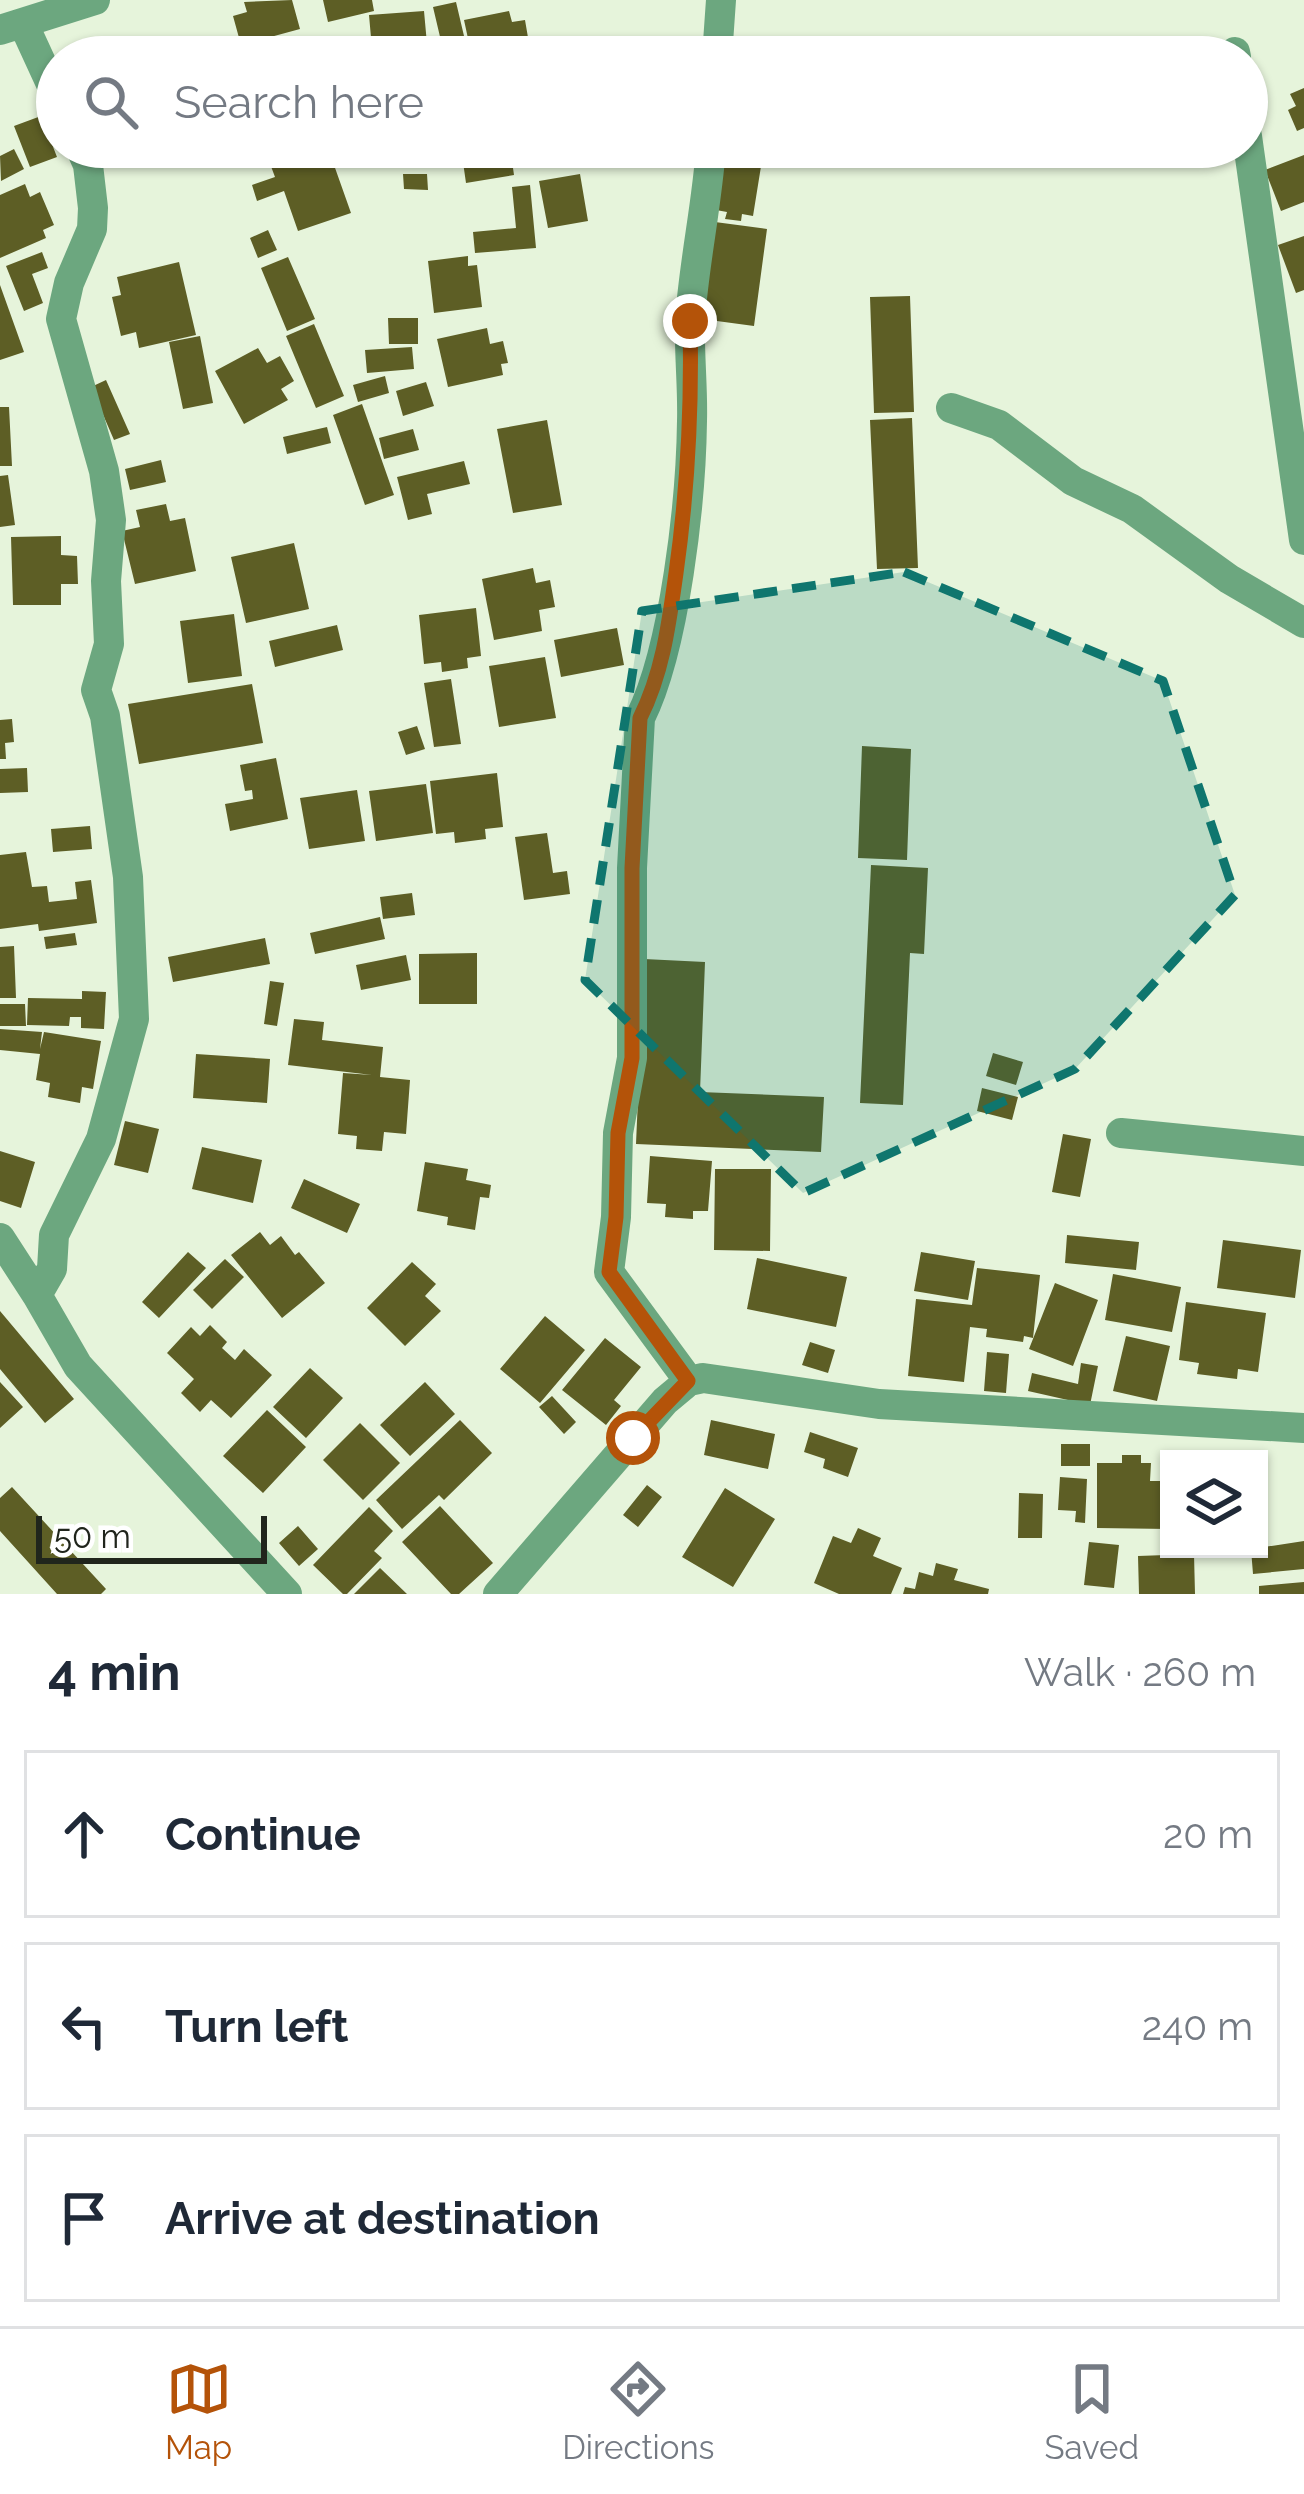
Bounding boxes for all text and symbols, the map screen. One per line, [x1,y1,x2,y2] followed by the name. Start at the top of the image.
[36,36,1268,168] search box
[78,69,144,135] icon: search
[174,76,424,129] text: Search here
[663,294,717,348] route end
[606,1411,660,1465] route start
[1160,1450,1268,1558] map controls
[1160,1450,1268,1558] button: layers
[36,1510,267,1563] scale bar
[54,1517,131,1556] text: 50 m
[48,1642,181,1702] text: 4 min
[1024,1649,1256,1695] text: Walk · 260 m
[51,1801,117,1867] icon: ahead
[165,1808,361,1861] text: Continue
[1163,1811,1253,1857] text: 20 m
[51,1993,117,2059] icon: left
[165,2000,348,2053] text: Turn left
[1142,2003,1253,2049] text: 240 m
[51,2185,117,2251] icon: arrive
[165,2192,600,2245] text: Arrive at destination
[165,2356,232,2467] tab: Map
[562,2356,715,2467] tab: Directions
[1045,2356,1139,2467] tab: Saved

